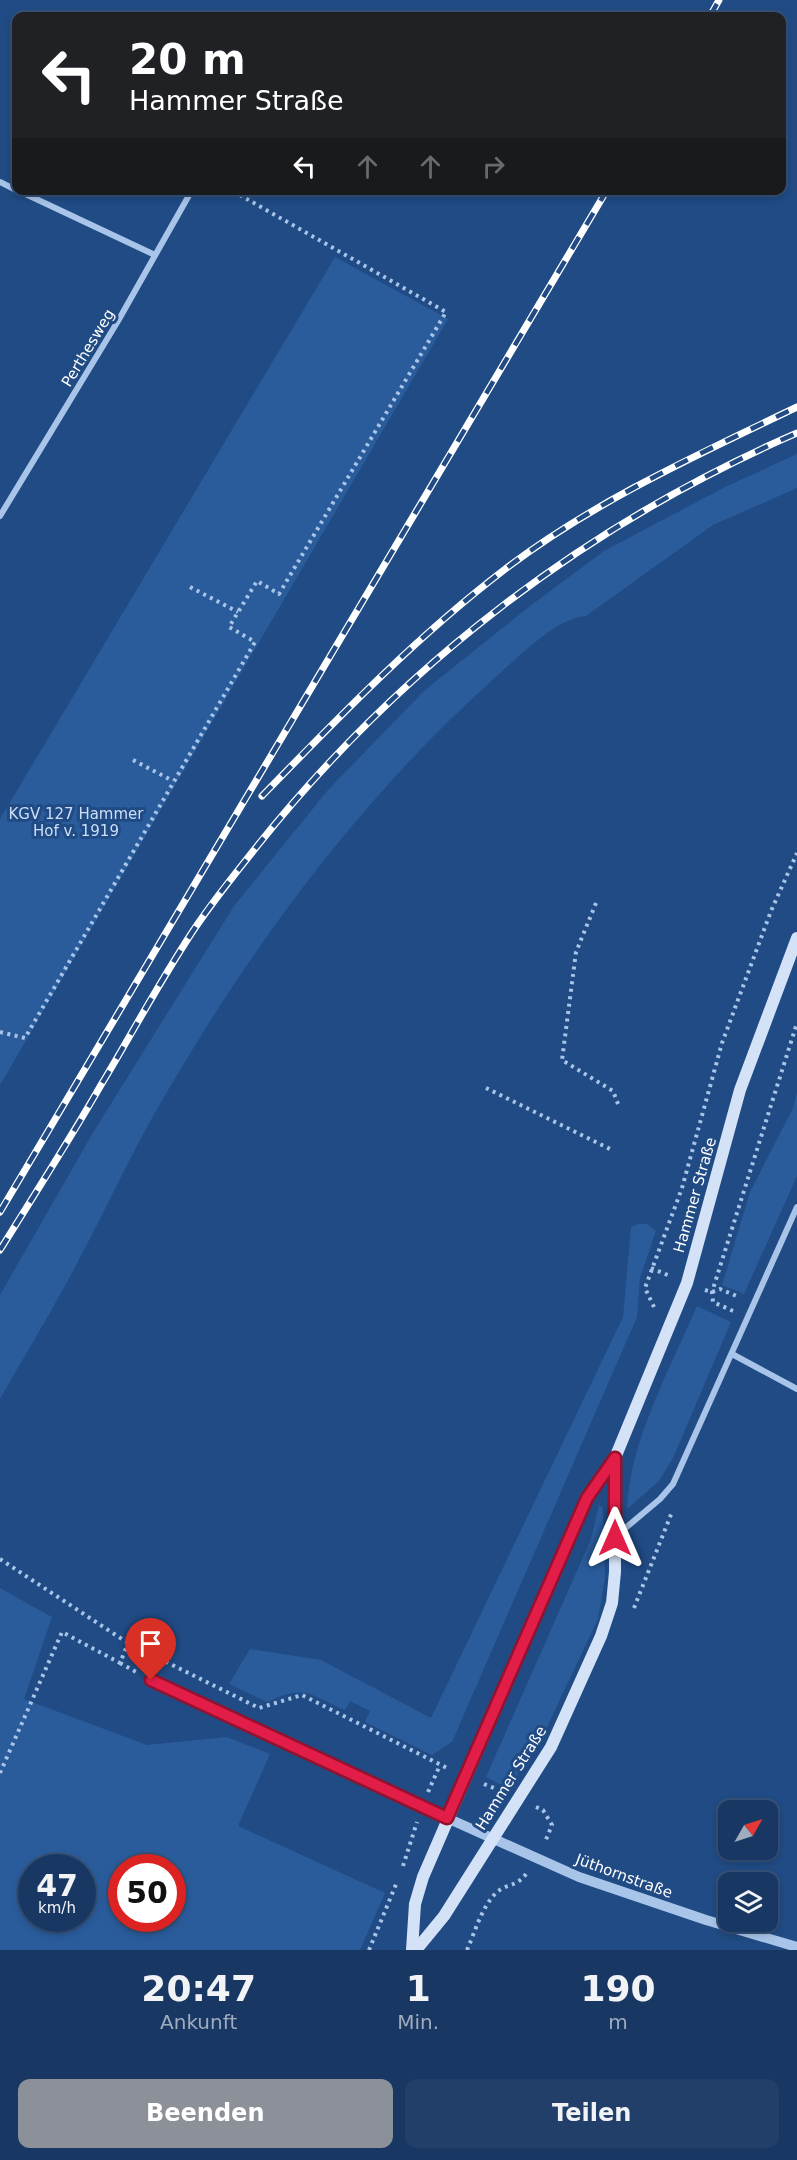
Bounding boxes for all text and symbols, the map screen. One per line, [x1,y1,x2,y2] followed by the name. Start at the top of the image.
[129,35,246,84] text: 20 m
[30,36,108,114] icon: left
[129,85,344,116] text: Hammer Straße
[288,150,321,183] icon: left
[351,150,384,183] icon: ahead
[414,150,447,183] icon: ahead
[477,150,510,183] icon: right
[58,306,118,390] street label: Perthesweg
[9,805,144,840] park label: KGV 127 Hammer Hof v. 1919
[670,1135,720,1255] street label: Hammer Straße
[583,1506,647,1570] position arrow
[125,1618,176,1680] pin
[134,1627,167,1660] icon: arrive
[472,1723,550,1833] street label: Hammer Straße
[718,1800,778,1860] north arrow
[718,1800,778,1932] map controls
[572,1850,675,1902] street label: Jüthornstraße
[108,1854,186,1932] speed limit sign: 50
[36,1868,78,1903] text: 47
[718,1872,778,1932] button: layers
[38,1899,76,1917] text: km/h
[141,1968,256,2009] text: 20:47
[406,1968,431,2009] text: 1
[580,1968,656,2009] text: 190
[160,2010,237,2034] text: Ankunft
[397,2010,439,2034] text: Min.
[608,2010,628,2034] text: m
[18,2079,393,2148] button: Beenden
[405,2079,779,2148] button: Teilen

